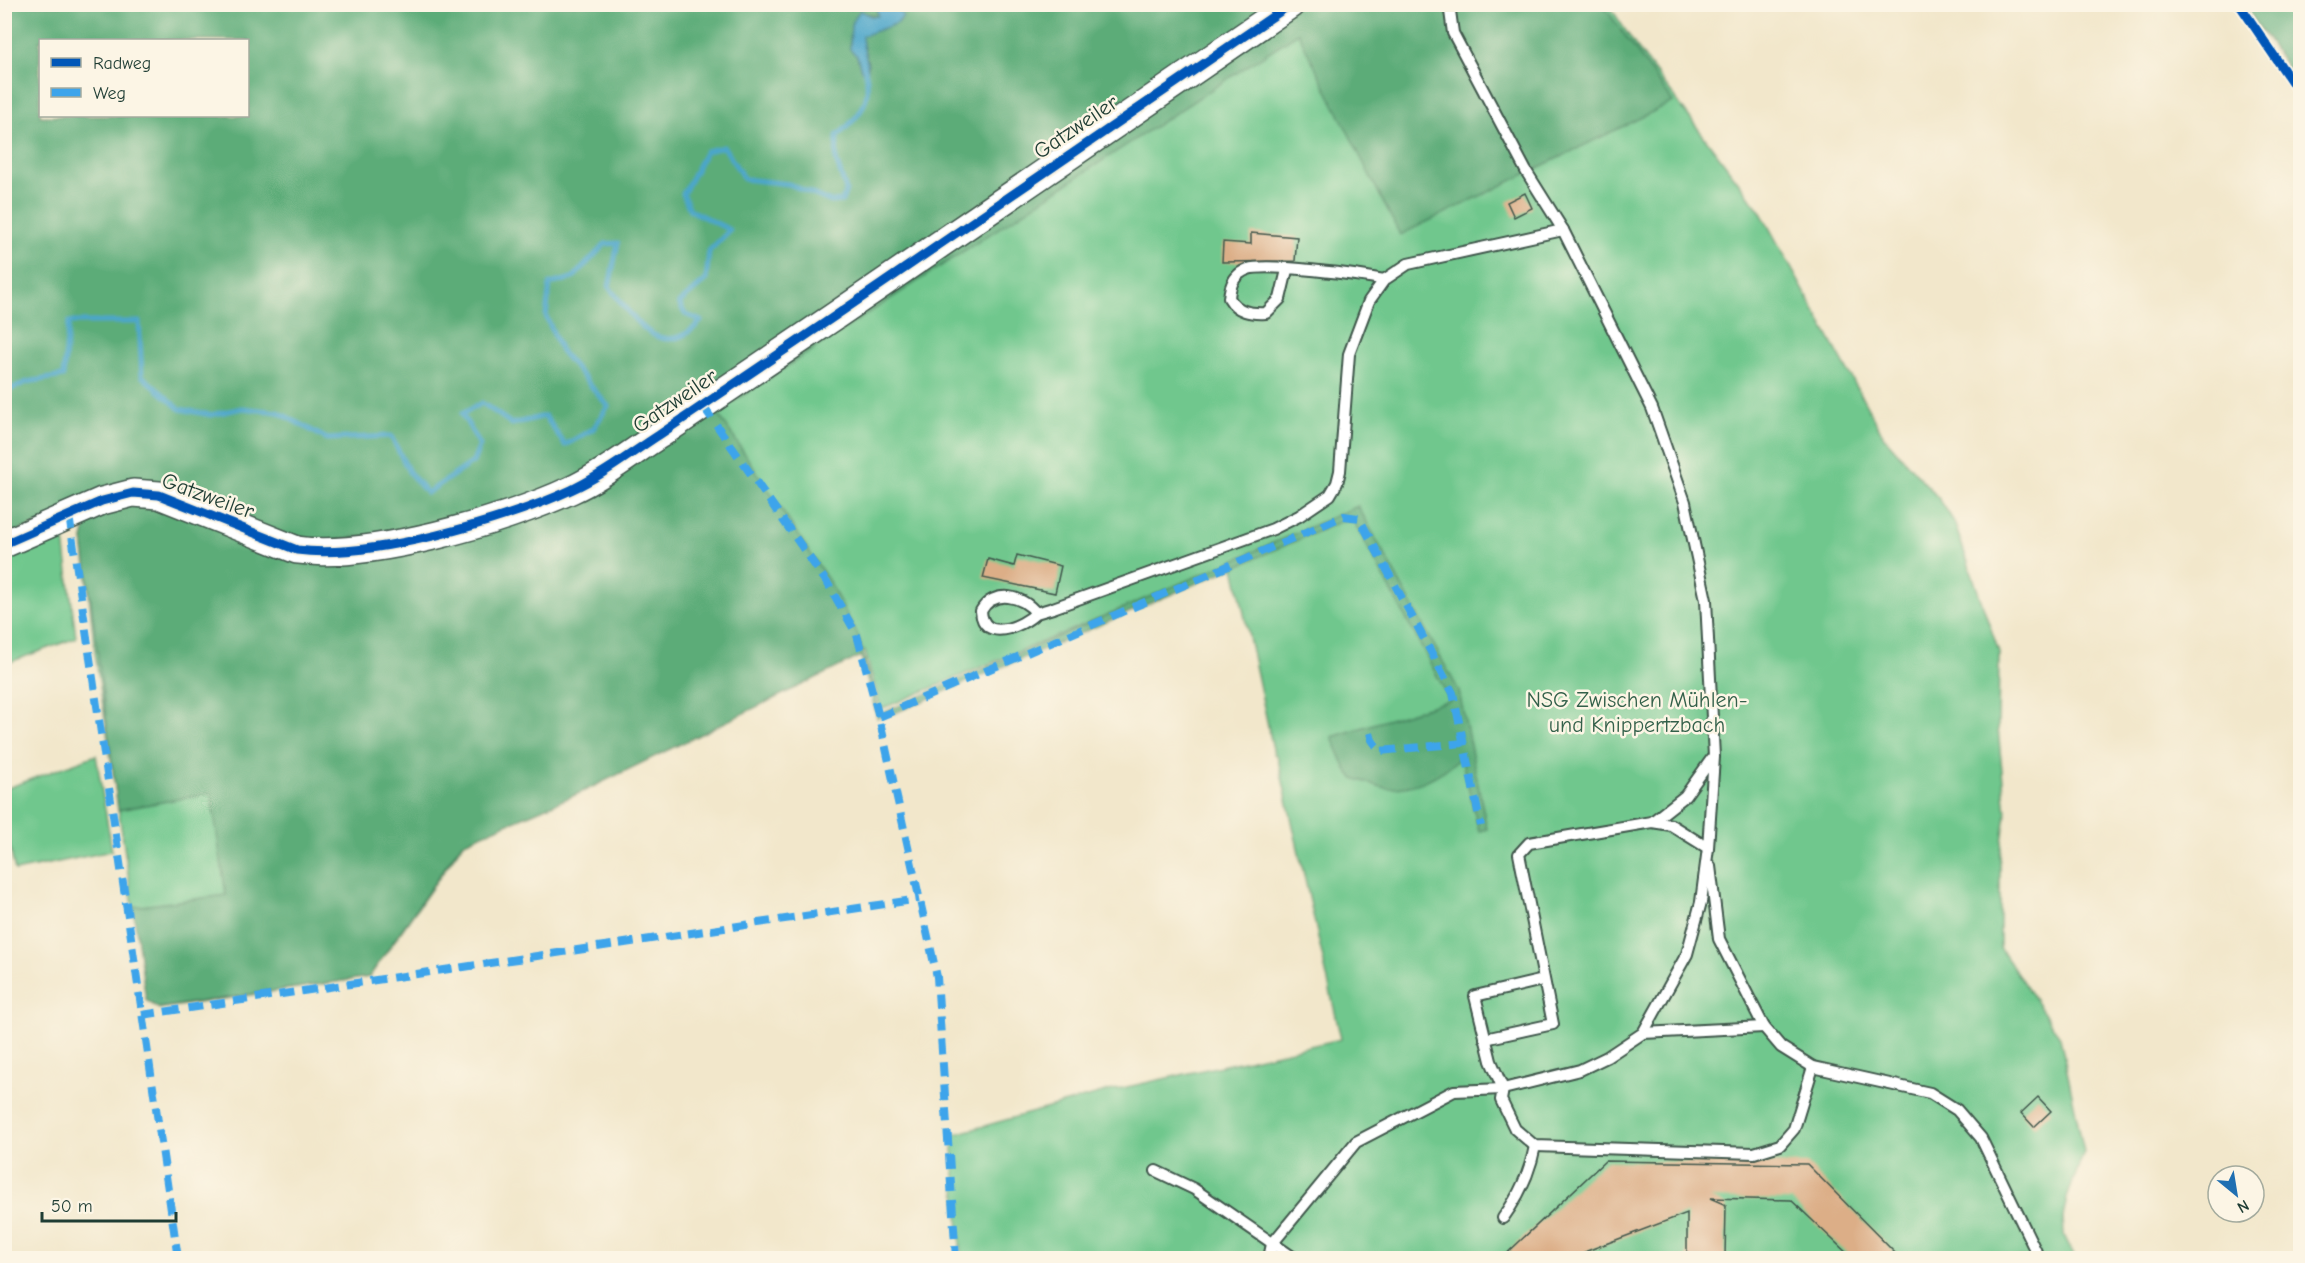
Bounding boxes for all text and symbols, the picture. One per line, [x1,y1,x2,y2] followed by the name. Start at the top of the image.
[39,39,249,117] legend
[93,53,151,74] text: Radweg
[93,83,126,104] text: Weg
[1029,89,1123,165] street label: Gatzweiler
[628,363,722,439] street label: Gatzweiler
[158,467,258,525] street label: Gatzweiler
[1526,687,1748,738] park label: NSG Zwischen Mühlen- und Knippertzbach
[2206,1164,2266,1224] north arrow
[42,1185,176,1223] scale bar
[51,1196,93,1217] text: 50 m
[2234,1196,2252,1217] text: N

